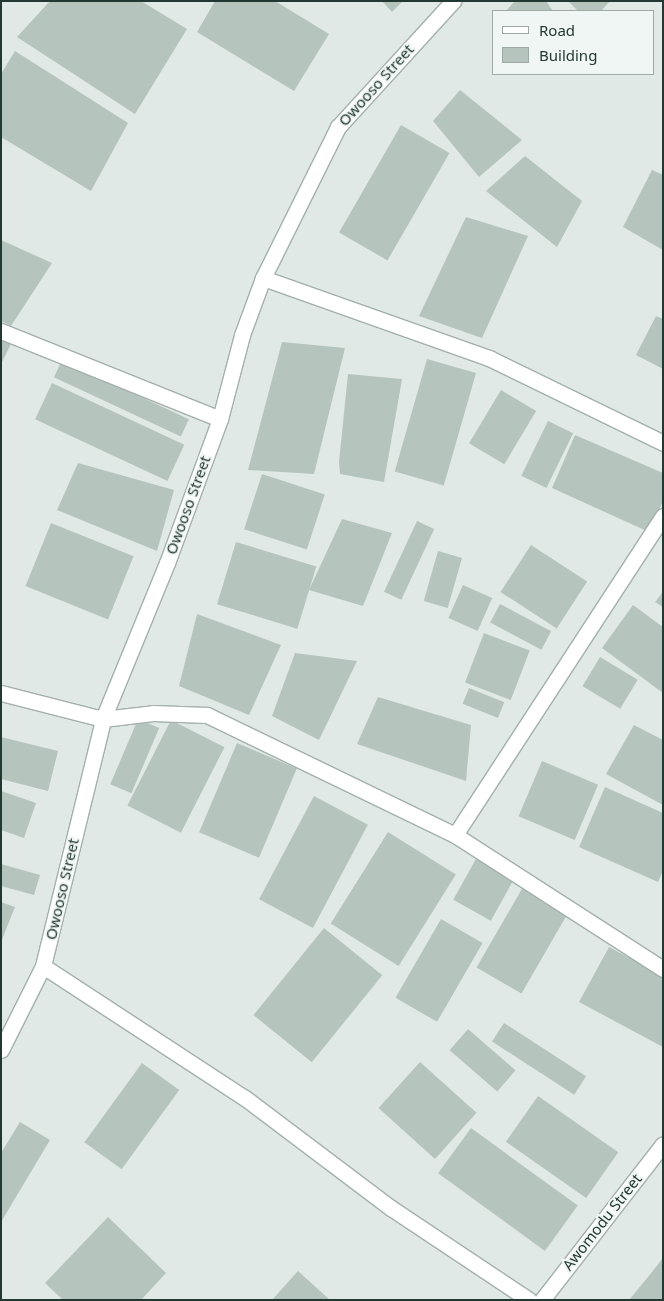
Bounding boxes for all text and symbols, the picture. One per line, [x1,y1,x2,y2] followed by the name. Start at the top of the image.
[492,10,654,75] legend
[539,20,575,40] text: Road
[335,40,417,130] street label: Owooso Street
[539,45,597,65] text: Building
[162,453,214,557] street label: Owooso Street
[42,836,82,942] street label: Owooso Street
[559,1170,645,1274] street label: Awomodu Street

